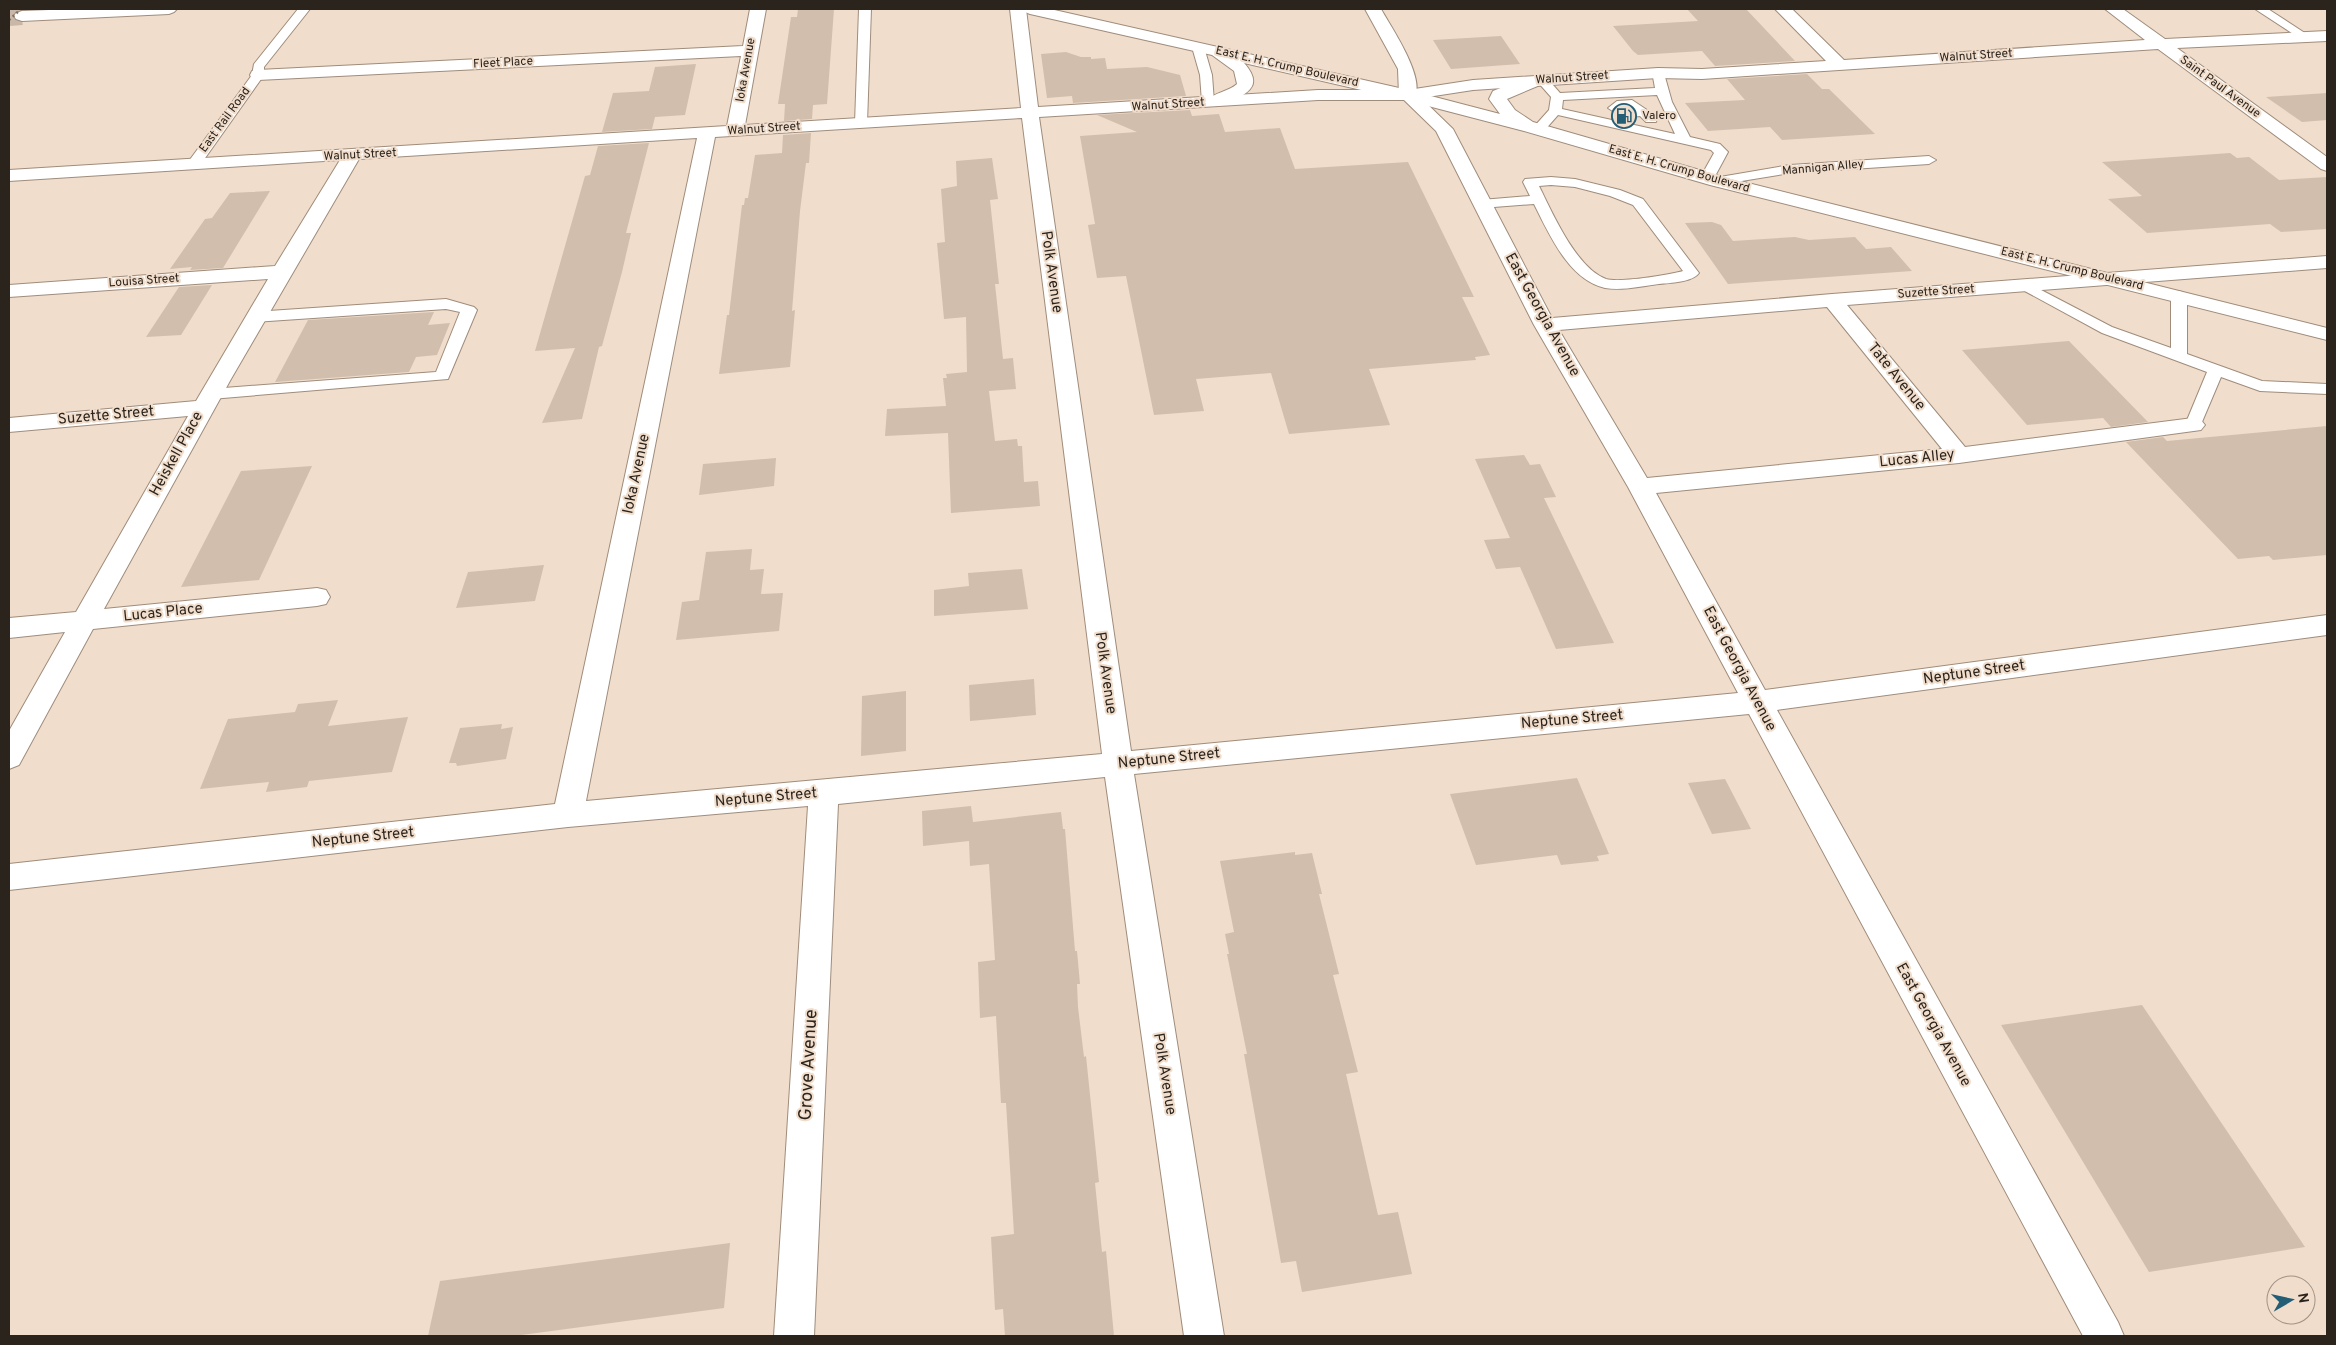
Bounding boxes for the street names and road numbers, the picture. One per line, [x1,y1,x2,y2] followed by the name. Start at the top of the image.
[732,37,760,103] street label: Ioka Avenue
[1214,43,1360,91] street label: East E. H. Crump Boulevard
[1939,45,2013,67] street label: Walnut Street
[2176,52,2264,122] street label: Saint Paul Avenue
[473,53,533,73] street label: Fleet Place
[1535,67,1609,89] street label: Walnut Street
[196,84,254,156] street label: East Rail Road
[1131,94,1205,116] street label: Walnut Street
[727,118,801,140] street label: Walnut Street
[1607,141,1751,197] street label: East E. H. Crump Boulevard
[323,145,397,165] street label: Walnut Street
[1782,156,1864,180] street label: Mannigan Alley
[1036,230,1066,314] street label: Polk Avenue
[1999,244,2145,294] street label: East E. H. Crump Boulevard
[1500,250,1584,380] street label: East Georgia Avenue
[108,271,180,291] street label: Louisa Street
[1897,281,1975,303] street label: Suzette Street
[1863,339,1929,415] street label: Tate Avenue
[57,402,155,430] street label: Suzette Street
[146,408,208,500] street label: Heiskell Place
[619,432,655,516] street label: Ioka Avenue
[1878,446,1956,472] street label: Lucas Alley
[122,599,204,627] street label: Lucas Place
[1698,603,1780,735] street label: East Georgia Avenue
[1090,631,1120,715] street label: Polk Avenue
[1922,656,2026,690] street label: Neptune Street
[1520,706,1624,734] street label: Neptune Street
[1117,744,1221,774] street label: Neptune Street
[714,784,818,812] street label: Neptune Street
[311,823,415,853] street label: Neptune Street
[1891,960,1975,1090] street label: East Georgia Avenue
[795,1009,823,1121] street label: Grove Avenue
[1148,1032,1180,1116] street label: Polk Avenue

